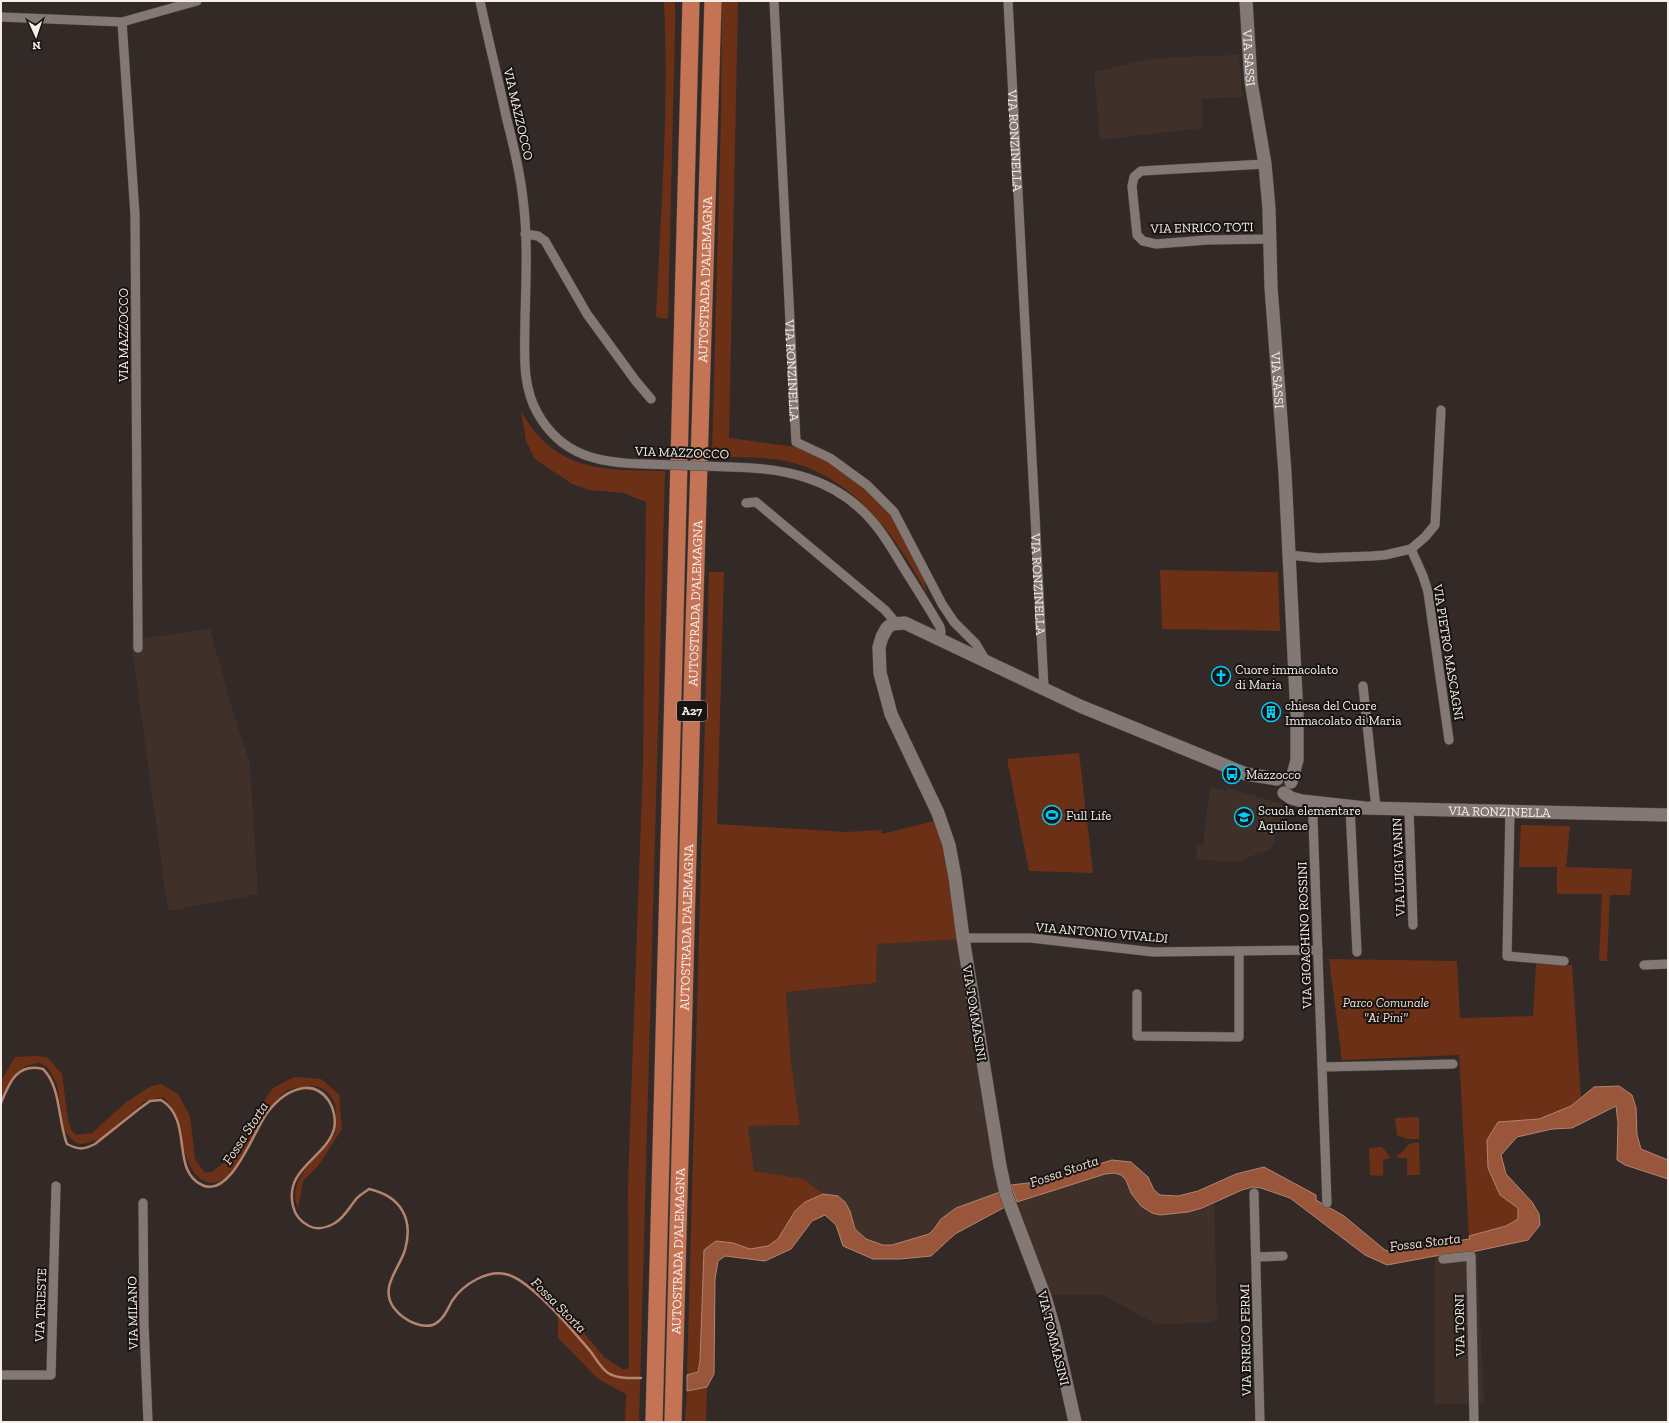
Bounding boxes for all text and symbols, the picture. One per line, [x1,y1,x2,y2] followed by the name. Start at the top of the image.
[16,16,56,56] north arrow
[1240,28,1259,88] street label: VIA SASSI
[31,39,41,52] text: N
[500,66,536,162] street label: VIA MAZZOCCO
[1005,88,1025,193] street label: VIA RONZINELLA
[695,196,715,363] street label: AUTOSTRADA D'ALEMAGNA
[1149,219,1254,236] street label: VIA ENRICO TOTI
[116,288,131,383] street label: VIA MAZZOCCO
[782,318,802,422] street label: VIA RONZINELLA
[1268,350,1287,409] street label: VIA SASSI
[634,443,729,462] street label: VIA MAZZOCCO
[685,519,705,687] street label: AUTOSTRADA D'ALEMAGNA
[1028,532,1048,636] street label: VIA RONZINELLA
[1430,582,1467,721] street label: VIA PIETRO MASCAGNI
[1235,662,1338,692] place label: Cuore immacolato di Maria
[1210,665,1232,687] church icon: Cuore immacolato di Maria
[1285,698,1402,728] place label: chiesa del Cuore Immacolato di Maria
[677,701,707,721] road number: A27
[1260,701,1282,723] building icon: chiesa del Cuore Immacolato di Maria
[1221,763,1243,785] bus stop icon: Mazzocco
[1246,767,1301,782] place label: Mazzocco
[1258,803,1361,833] place label: Scuola elementare Aquilone
[1447,803,1551,820] street label: VIA RONZINELLA
[1041,804,1063,826] sports icon: Full Life
[1233,806,1255,828] school or university icon: Scuola elementare Aquilone
[1066,808,1111,823] place label: Full Life
[1389,817,1408,918] street label: VIA LUIGI VANIN
[677,843,696,1010] street label: AUTOSTRADA D'ALEMAGNA
[1294,861,1315,1010] street label: VIA GIOACHINO ROSSINI
[1034,919,1169,946] street label: VIA ANTONIO VIVALDI
[959,963,989,1062] street label: VIA TOMMASINI
[1343,995,1430,1025] park label: Parco Comunale "Ai Pini"
[219,1099,272,1168] water label: Fossa Storta
[1028,1152,1101,1191] water label: Fossa Storta
[668,1167,688,1334] street label: AUTOSTRADA D'ALEMAGNA
[1389,1230,1462,1255] water label: Fossa Storta
[32,1267,49,1343] street label: VIA TRIESTE
[527,1274,590,1337] water label: Fossa Storta
[124,1276,141,1351] street label: VIA MILANO
[1237,1284,1254,1397] street label: VIA ENRICO FERMI
[1034,1288,1073,1387] street label: VIA TOMMASINI
[1451,1294,1468,1357] street label: VIA TORNI

